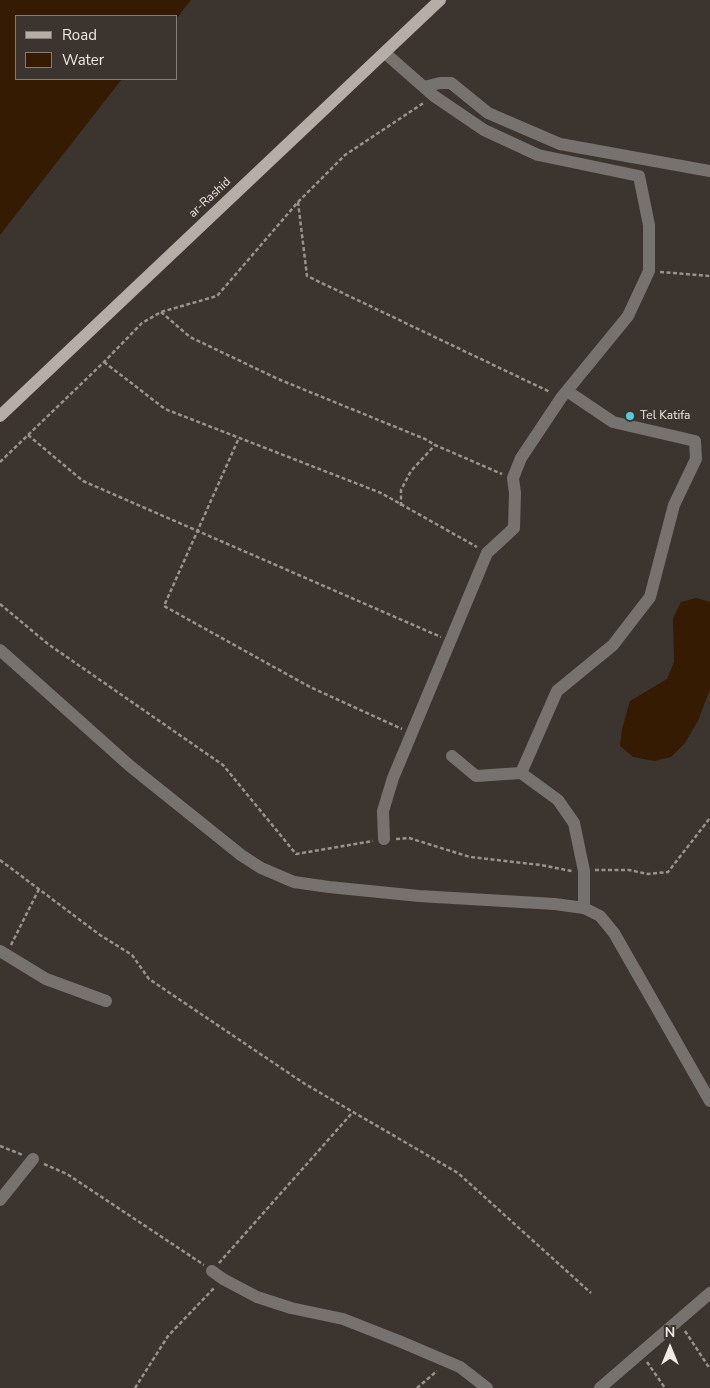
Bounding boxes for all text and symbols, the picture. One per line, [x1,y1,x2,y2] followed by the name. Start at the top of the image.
[15,15,178,80] legend
[62,25,97,45] text: Road
[62,50,104,70] text: Water
[186,175,234,221] street label: ar-Rashid
[640,409,690,423] place label: Tel Katifa
[624,410,636,422] marker: Tel Katifa
[645,1323,695,1373] north arrow
[665,1323,675,1342] text: N

